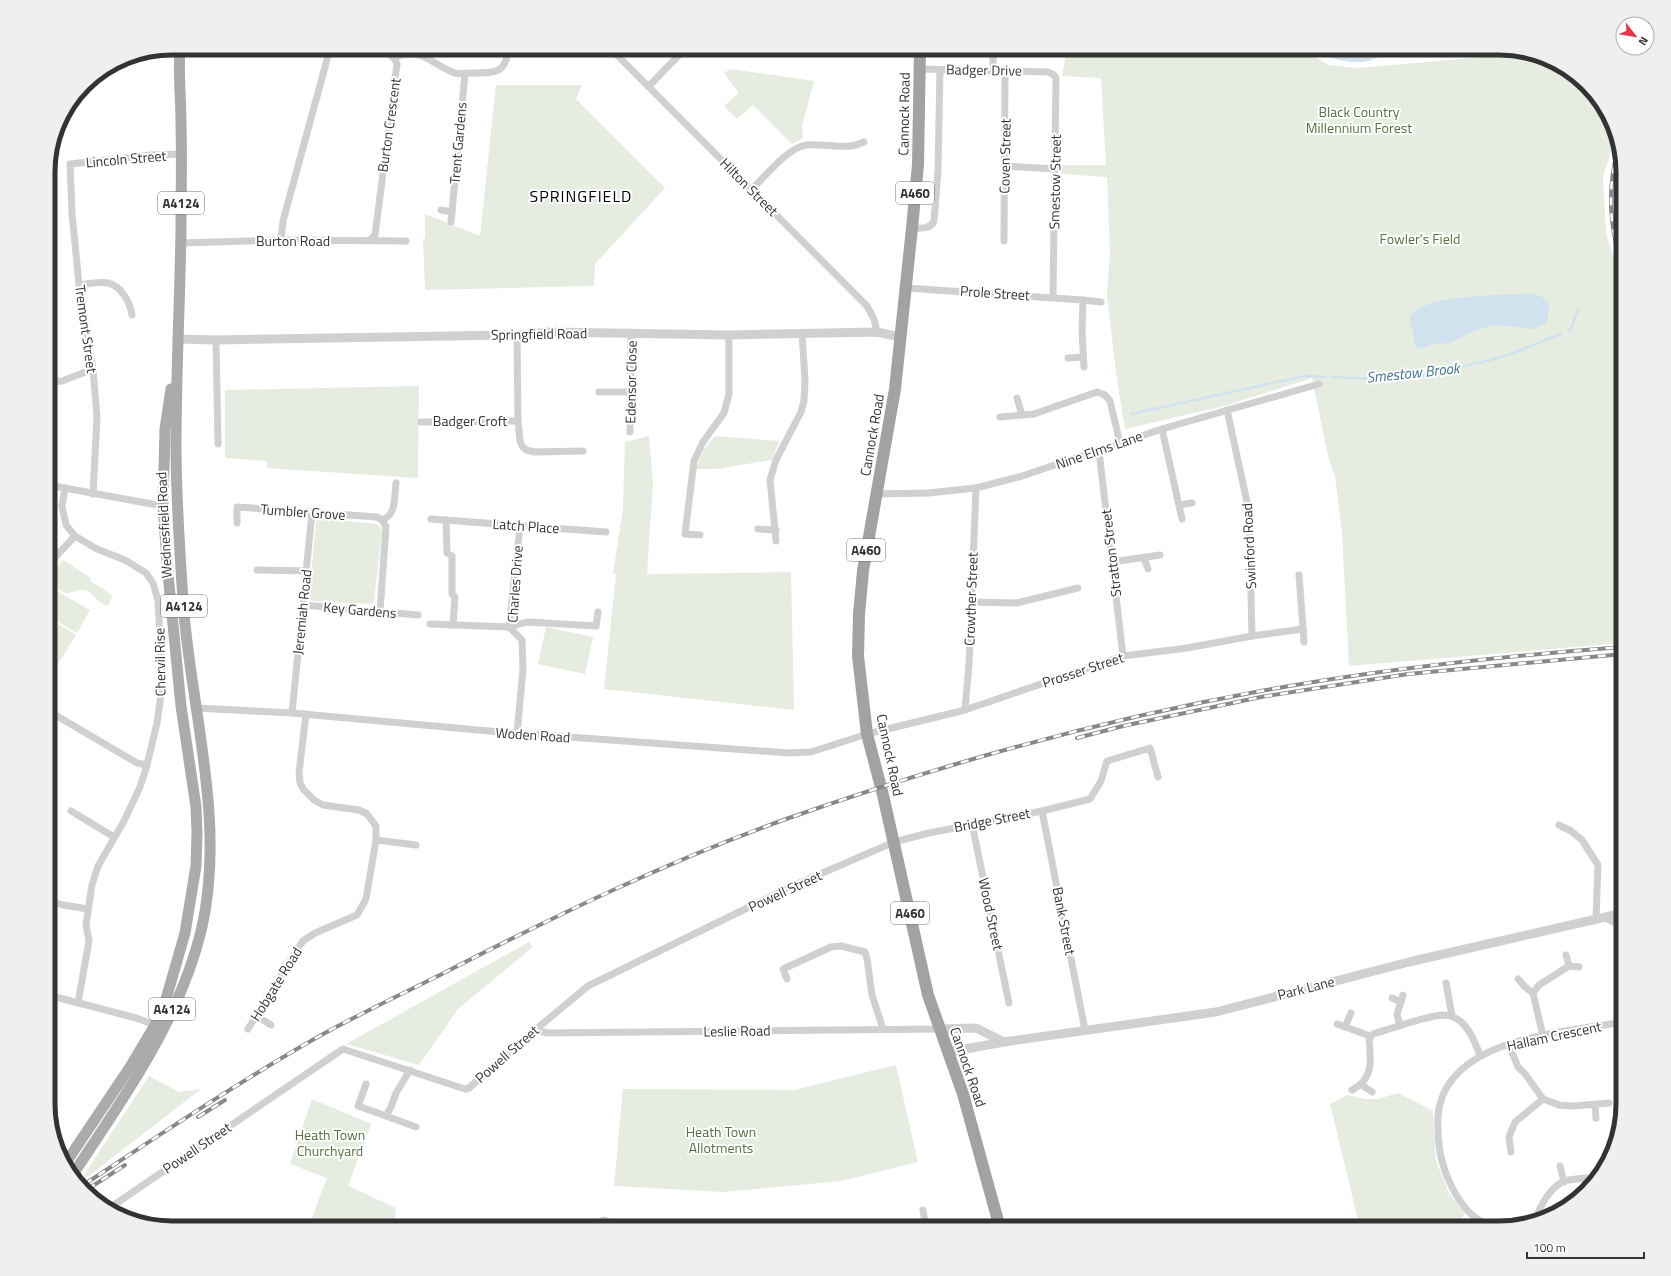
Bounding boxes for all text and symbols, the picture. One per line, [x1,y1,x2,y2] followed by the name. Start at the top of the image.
[1615,16,1655,56] north arrow
[1635,34,1652,49] text: N
[946,58,1022,81] street label: Badger Drive
[892,72,915,156] street label: Cannock Road
[371,76,406,173] street label: Burton Crescent
[443,101,472,185] street label: Trent Gardens
[1306,101,1412,138] park label: Black Country Millennium Forest
[993,118,1016,194] street label: Coven Street
[1043,134,1066,230] street label: Smestow Street
[85,145,167,172] street label: Lincoln Street
[716,153,783,221] street label: Hilton Street
[896,182,934,204] road number: A460
[530,184,632,208] district label: SPRINGFIELD
[158,192,204,214] road number: A4124
[1380,228,1460,249] park label: Fowler's Field
[256,230,330,251] street label: Burton Road
[959,280,1031,305] street label: Prole Street
[70,284,103,374] street label: Tremont Street
[491,322,587,345] street label: Springfield Road
[619,340,642,424] street label: Edensor Close
[1365,356,1463,389] water label: Smestow Brook
[854,392,889,478] street label: Cannock Road
[433,410,507,431] street label: Badger Croft
[1053,425,1145,474] street label: Nine Elms Lane
[150,471,177,579] street label: Wednesfield Road
[260,498,346,525] street label: Tumbler Grove
[1236,502,1261,590] street label: Swinford Road
[1095,508,1126,598] street label: Stratton Street
[492,513,560,538] street label: Latch Place
[847,539,885,561] road number: A460
[501,545,528,623] street label: Charles Drive
[958,552,983,646] street label: Crowther Street
[287,568,316,656] street label: Jeremiah Road
[161,595,207,617] road number: A4124
[323,596,397,623] street label: Key Gardens
[148,628,171,696] street label: Chervil Rise
[1039,646,1126,693] street label: Prosser Street
[872,712,909,798] street label: Cannock Road
[495,721,571,748] street label: Woden Road
[952,802,1032,837] street label: Bridge Street
[745,864,825,917] street label: Powell Street
[974,876,1009,952] street label: Wood Street
[1048,885,1081,957] street label: Bank Street
[891,902,929,924] road number: A460
[244,943,307,1025] street label: Hobgate Road
[1275,970,1337,1005] street label: Park Lane
[149,998,195,1020] road number: A4124
[1505,1015,1603,1056] street label: Hallam Crescent
[703,1019,771,1042] street label: Leslie Road
[470,1020,543,1087] street label: Powell Street
[945,1024,992,1110] street label: Cannock Road
[158,1117,235,1178] street label: Powell Street
[686,1121,756,1158] park label: Heath Town Allotments
[295,1124,365,1161] park label: Heath Town Churchyard
[1527,1234,1644,1260] scale bar
[1533,1238,1566,1257] text: 100 m

